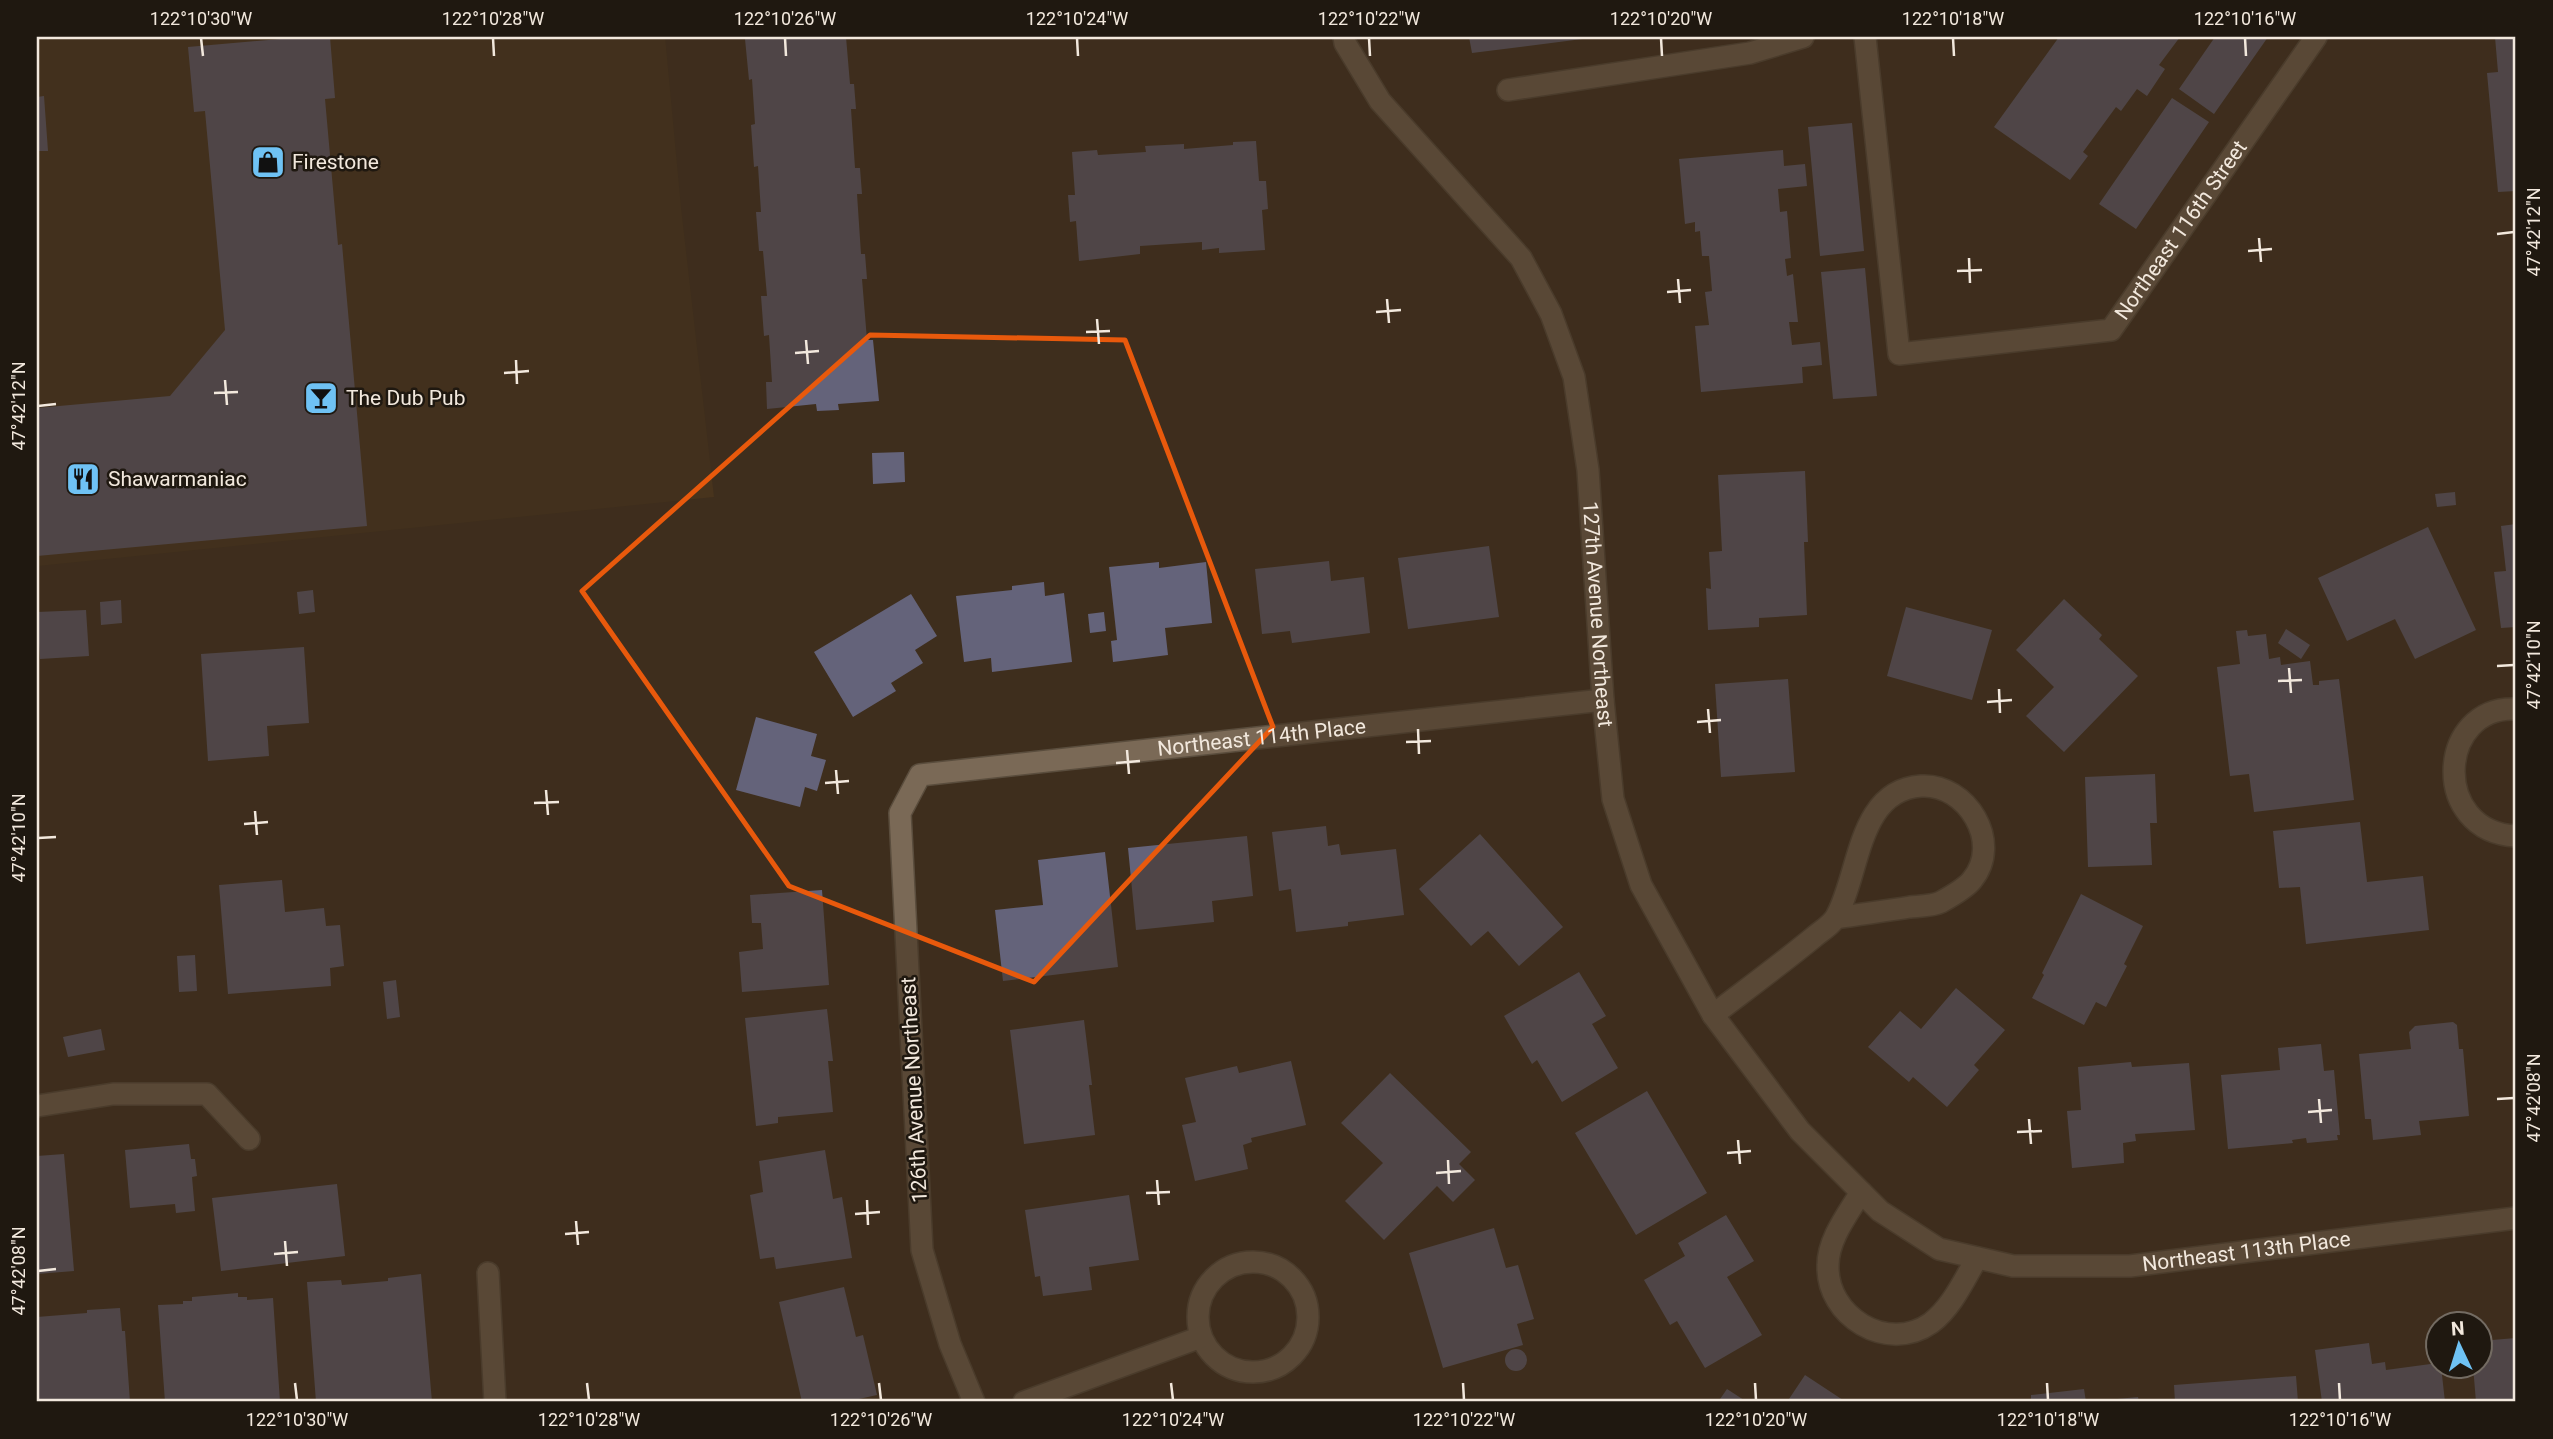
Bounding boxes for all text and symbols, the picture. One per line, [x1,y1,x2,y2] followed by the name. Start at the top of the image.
[150,8,252,29] text: 122°10'30"W
[442,8,544,29] text: 122°10'28"W
[734,8,836,29] text: 122°10'26"W
[1026,8,1128,29] text: 122°10'24"W
[1318,8,1420,29] text: 122°10'22"W
[1610,8,1712,29] text: 122°10'20"W
[1902,8,2004,29] text: 122°10'18"W
[2194,8,2296,29] text: 122°10'16"W
[2110,136,2252,324] street label: Northeast 116th Street
[249,143,287,181] shop icon: Firestone
[292,150,379,174] place label: Firestone
[2523,187,2544,277] text: 47°42'12"N
[8,361,29,451] text: 47°42'12"N
[302,379,340,417] bar icon: The Dub Pub
[346,386,465,410] place label: The Dub Pub
[64,460,102,498] restaurant icon: Shawarmaniac
[108,467,247,491] place label: Shawarmaniac
[1578,500,1618,728] street label: 127th Avenue Northeast
[2523,620,2544,710] text: 47°42'10"N
[1156,714,1367,761] street label: Northeast 114th Place
[8,793,29,883] text: 47°42'10"N
[896,976,932,1204] street label: 126th Avenue Northeast
[2523,1053,2544,1143] text: 47°42'08"N
[8,1226,29,1316] text: 47°42'08"N
[2141,1227,2352,1276] street label: Northeast 113th Place
[2424,1310,2494,1380] north arrow
[2450,1317,2465,1340] text: N
[246,1409,348,1430] text: 122°10'30"W
[538,1409,640,1430] text: 122°10'28"W
[830,1409,932,1430] text: 122°10'26"W
[1122,1409,1224,1430] text: 122°10'24"W
[1413,1409,1515,1430] text: 122°10'22"W
[1705,1409,1807,1430] text: 122°10'20"W
[1997,1409,2099,1430] text: 122°10'18"W
[2289,1409,2391,1430] text: 122°10'16"W

